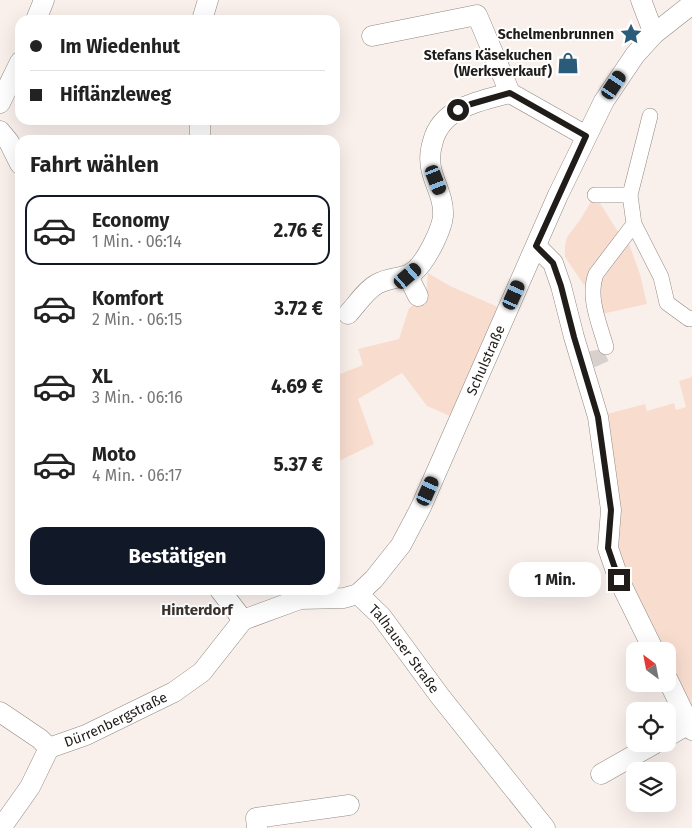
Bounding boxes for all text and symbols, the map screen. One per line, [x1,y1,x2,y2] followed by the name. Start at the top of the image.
[618,21,644,47] place icon: Schelmenbrunnen
[498,26,614,43] place label: Schelmenbrunnen
[60,35,180,58] text: Im Wiedenhut
[424,47,552,80] place label: Stefans Käsekuchen (Werksverkauf)
[555,50,581,76] shop icon: Stefans Käsekuchen (Werksverkauf)
[599,68,628,102] car
[60,83,171,106] text: Hiflänzleweg
[447,99,469,121] route start
[30,151,159,178] text: Fahrt wählen
[423,163,448,197] car
[32,208,77,253] icon: car
[92,209,169,232] text: Economy
[274,219,323,242] text: 2.76 €
[92,232,182,251] text: 1 Min. · 06:14
[391,260,424,292] car
[501,278,526,312] car
[32,286,77,331] icon: car
[92,287,163,310] text: Komfort
[274,297,323,320] text: 3.72 €
[92,310,182,329] text: 2 Min. · 06:15
[463,323,509,398] street label: Schulstraße
[32,364,77,409] icon: car
[92,365,113,388] text: XL
[271,375,323,398] text: 4.69 €
[92,388,183,407] text: 3 Min. · 06:16
[32,442,77,487] icon: car
[92,443,136,466] text: Moto
[274,453,323,476] text: 5.37 €
[92,466,182,485] text: 4 Min. · 06:17
[415,474,440,508] car
[30,527,325,585] button: Bestätigen
[509,562,602,598] callout: 1 Min.
[608,569,630,591] route end
[534,570,576,589] text: 1 Min.
[161,601,234,619] district label: Hinterdorf
[365,601,443,697] street label: Talhauser Straße
[626,642,676,692] north arrow
[626,642,676,812] map controls
[62,689,170,751] street label: Dürrenbergstraße
[626,702,676,752] button: locate
[626,762,676,812] button: layers

